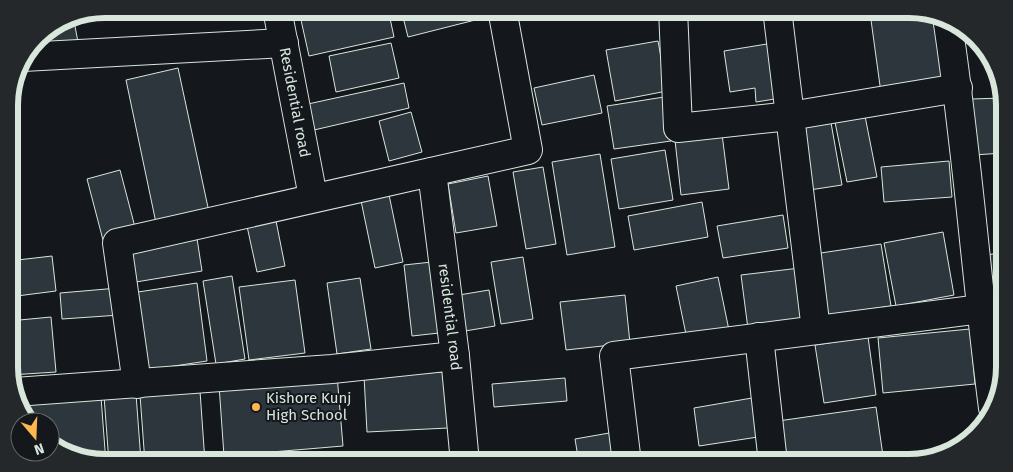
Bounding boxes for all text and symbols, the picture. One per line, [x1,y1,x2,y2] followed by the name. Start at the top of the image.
[276,46,314,159] street label: Residential road
[434,262,465,371] street label: residential road
[266,389,352,424] place label: Kishore Kunj High School
[250,401,262,413] marker: Kishore Kunj High School
[10,412,60,462] north arrow
[32,439,46,458] text: N

